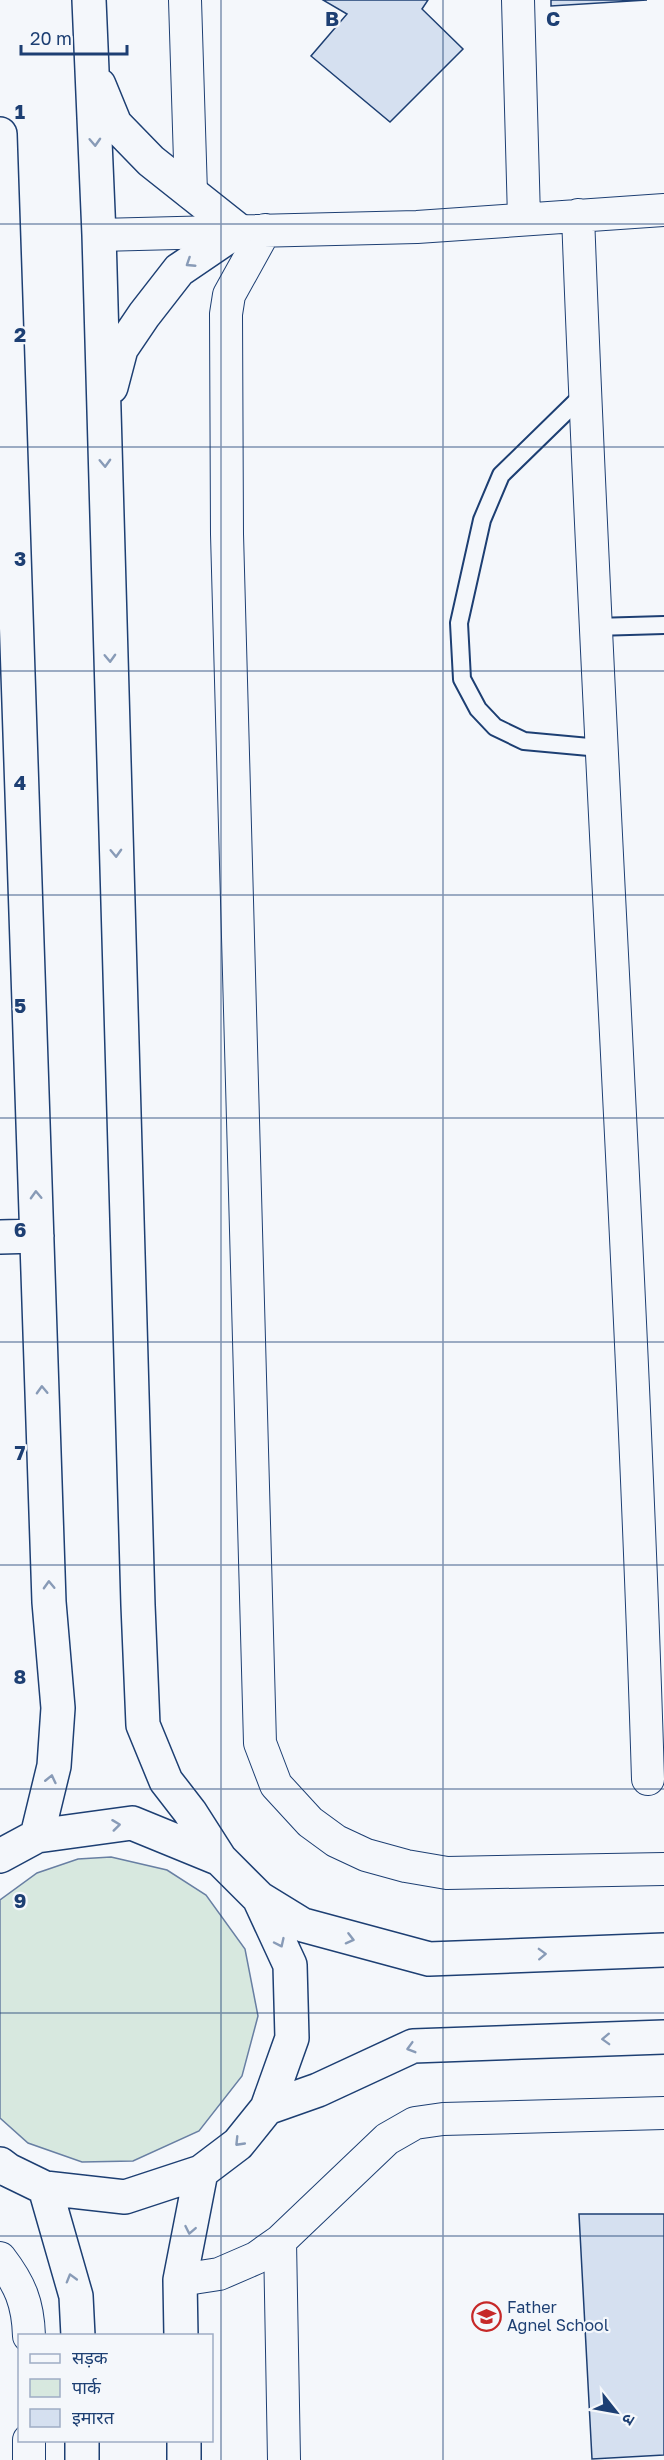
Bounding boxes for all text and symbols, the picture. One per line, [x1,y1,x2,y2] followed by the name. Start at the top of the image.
[325,6,339,30] text: B
[546,6,560,30] text: C
[21,18,128,56] scale bar
[30,27,72,49] text: 20 m
[15,99,25,123] text: 1
[88,138,101,147] one-way arrow
[186,256,197,267] one-way arrow
[14,322,26,346] text: 2
[98,459,111,468] one-way arrow
[14,546,26,570] text: 3
[104,654,117,663] one-way arrow
[14,770,26,794] text: 4
[110,849,122,858] one-way arrow
[14,993,26,1017] text: 5
[30,1190,42,1199] one-way arrow
[14,1217,26,1241] text: 6
[36,1385,49,1394] one-way arrow
[15,1440,26,1464] text: 7
[43,1580,55,1589] one-way arrow
[14,1664,26,1688] text: 8
[43,1774,56,1784] one-way arrow
[111,1820,120,1832] one-way arrow
[14,1888,26,1912] text: 9
[345,1931,355,1944] one-way arrow
[272,1937,284,1948] one-way arrow
[538,1948,547,1961] one-way arrow
[601,2033,610,2045] one-way arrow
[406,2041,417,2053] one-way arrow
[235,2135,246,2146] one-way arrow
[184,2224,197,2234] one-way arrow
[66,2273,78,2284] one-way arrow
[507,2297,609,2335] place label: Father Agnel School
[470,2300,502,2332] school or university icon: Father Agnel School
[18,2334,213,2442] legend
[72,2346,109,2368] text: सड़क
[72,2376,102,2398] text: पार्क
[586,2382,646,2442] north arrow
[72,2406,115,2428] text: इमारत
[618,2411,640,2429] text: उ

